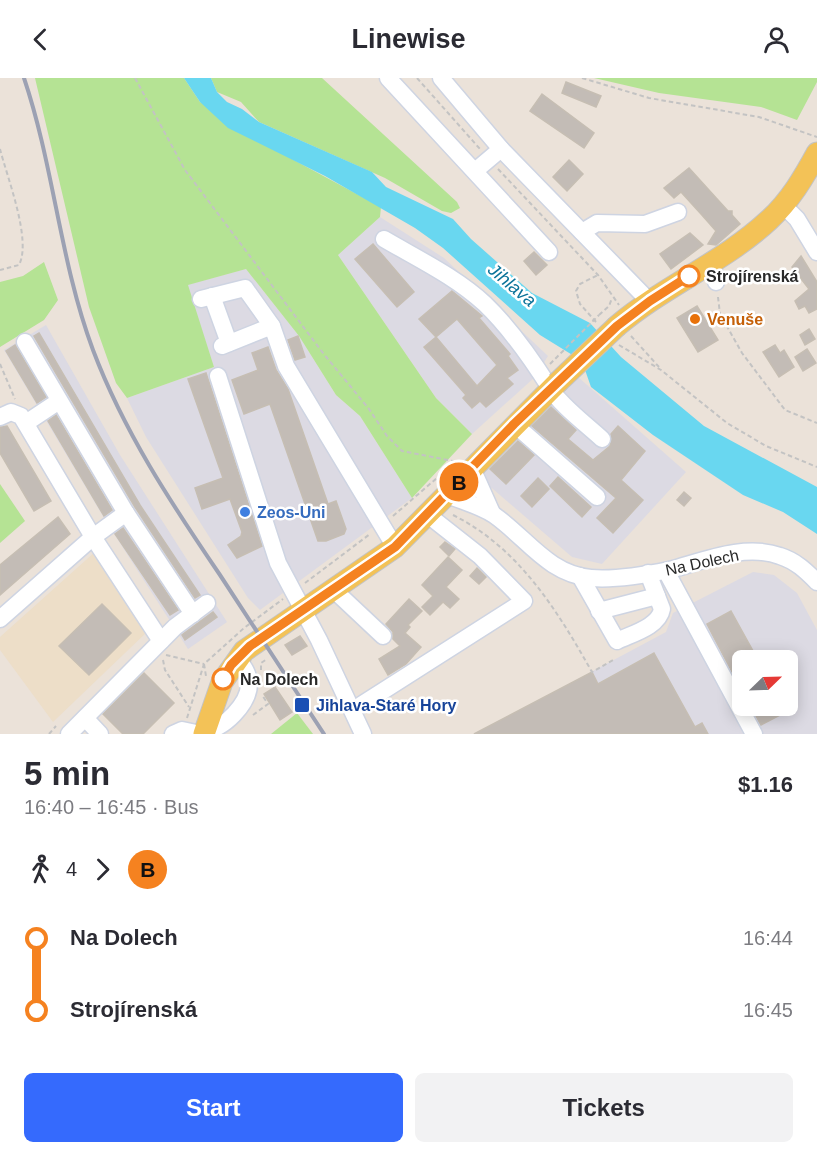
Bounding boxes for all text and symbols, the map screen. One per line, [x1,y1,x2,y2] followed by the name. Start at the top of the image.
[24,23,57,56] icon: back
[760,23,793,56] icon: person
[351,24,466,54] text: Linewise
[483,259,540,311] water label: Jihlava
[678,265,700,287] marker: Strojírenská
[706,268,799,285] place label: Strojírenská
[707,311,763,328] place label: Venuše
[688,312,702,326] marker: Venuše
[440,462,478,502] line badge: B
[451,471,467,494] text: B
[257,504,325,521] place label: Zeos-Uni
[238,505,252,519] marker: Zeos-Uni
[664,546,740,579] street label: Na Dolech
[732,650,798,716] north arrow
[732,650,798,716] map controls
[212,668,234,690] marker: Na Dolech
[240,671,318,688] place label: Na Dolech
[293,696,311,714] marker: Jihlava-Staré Hory
[316,697,457,714] place label: Jihlava-Staré Hory
[24,755,110,792] text: 5 min
[738,772,793,797] text: $1.16
[24,796,199,818] text: 16:40 – 16:45 · Bus
[24,853,57,886] icon: walk
[86,853,119,886] icon: forward
[66,858,77,880] text: 4
[140,858,155,881] text: B
[70,925,178,950] text: Na Dolech
[743,927,793,949] text: 16:44
[70,997,197,1022] text: Strojírenská
[743,999,793,1021] text: 16:45
[24,1073,403,1142] button: Start
[415,1073,793,1142] button: Tickets

